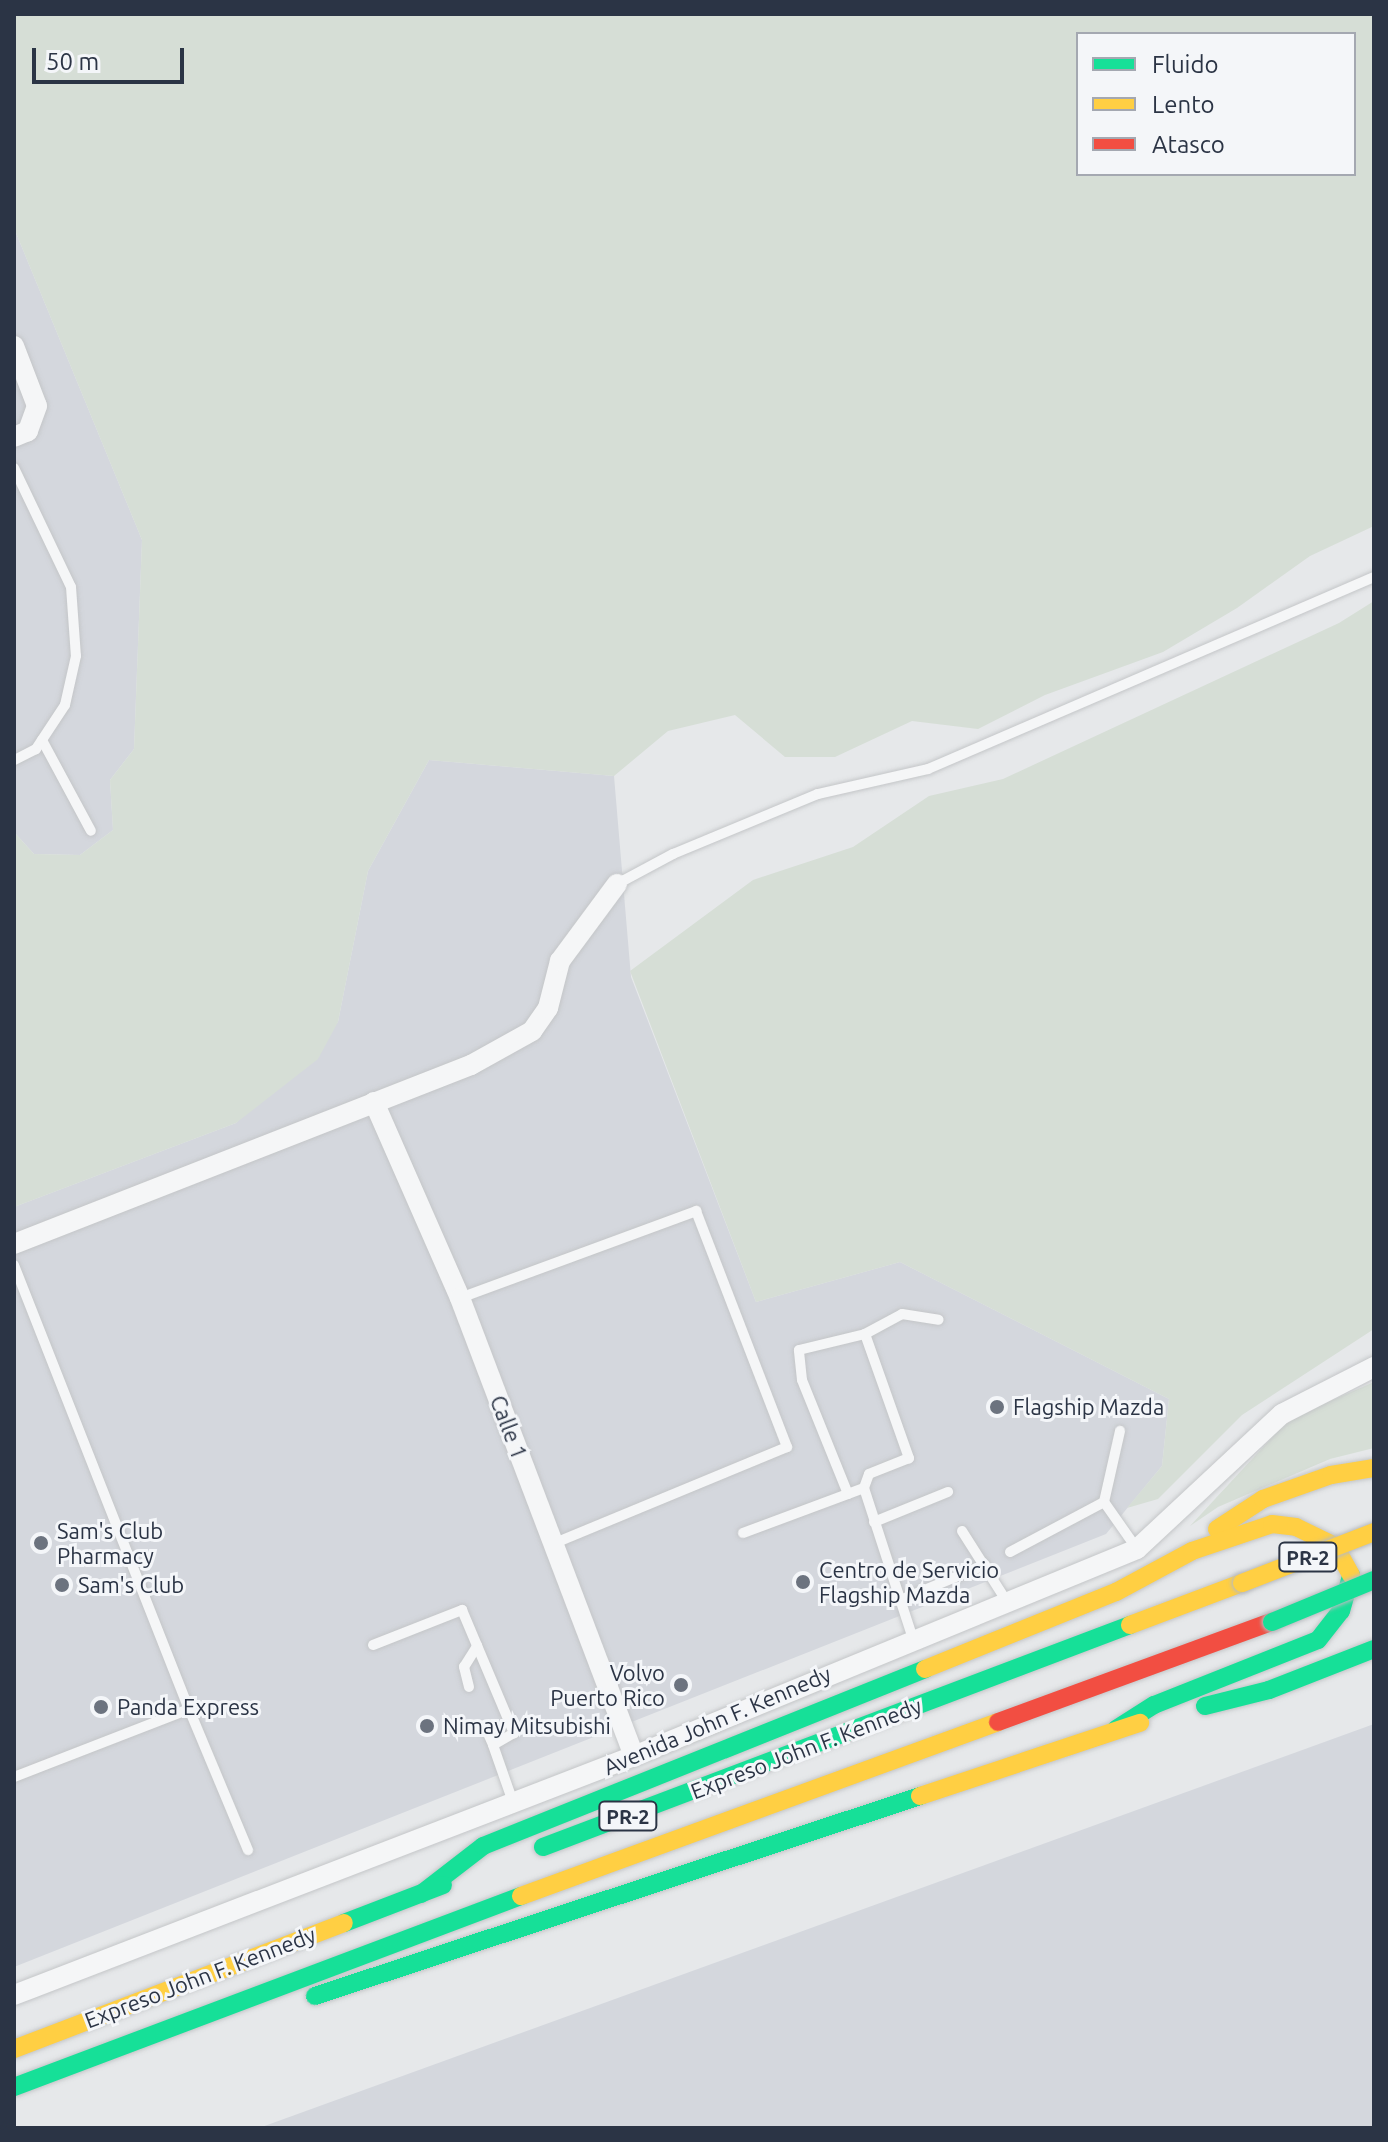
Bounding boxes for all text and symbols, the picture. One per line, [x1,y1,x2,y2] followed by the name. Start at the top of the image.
[36,32,188,82] scale bar
[1076,32,1356,176] legend
[46,48,99,75] text: 50 m
[1152,51,1219,78] text: Fluido
[1152,91,1215,118] text: Lento
[1152,131,1225,158] text: Atasco
[485,1391,533,1463] street label: Calle 1
[1013,1394,1164,1420] place label: Flagship Mazda
[988,1398,1006,1416] marker: Flagship Mazda
[57,1517,163,1568] place label: Sam's Club Pharmacy
[32,1534,50,1552] marker: Sam's Club Pharmacy
[1278,1541,1338,1573] road number: PR-2
[819,1556,999,1608] place label: Centro de Servicio Flagship Mazda
[78,1572,184,1598] place label: Sam's Club
[794,1573,812,1591] marker: Centro de Servicio Flagship Mazda
[53,1576,71,1594] marker: Sam's Club
[550,1659,665,1710] place label: Volvo Puerto Rico
[599,1660,835,1780] street label: Avenida John F. Kennedy
[672,1676,690,1694] marker: Volvo Puerto Rico
[687,1692,925,1804] street label: Expreso John F. Kennedy
[117,1694,259,1720] place label: Panda Express
[92,1698,110,1716] marker: Panda Express
[443,1713,611,1739] place label: Nimay Mitsubishi
[418,1717,436,1735] marker: Nimay Mitsubishi
[598,1800,658,1832] road number: PR-2
[81,1921,319,2033] street label: Expreso John F. Kennedy

